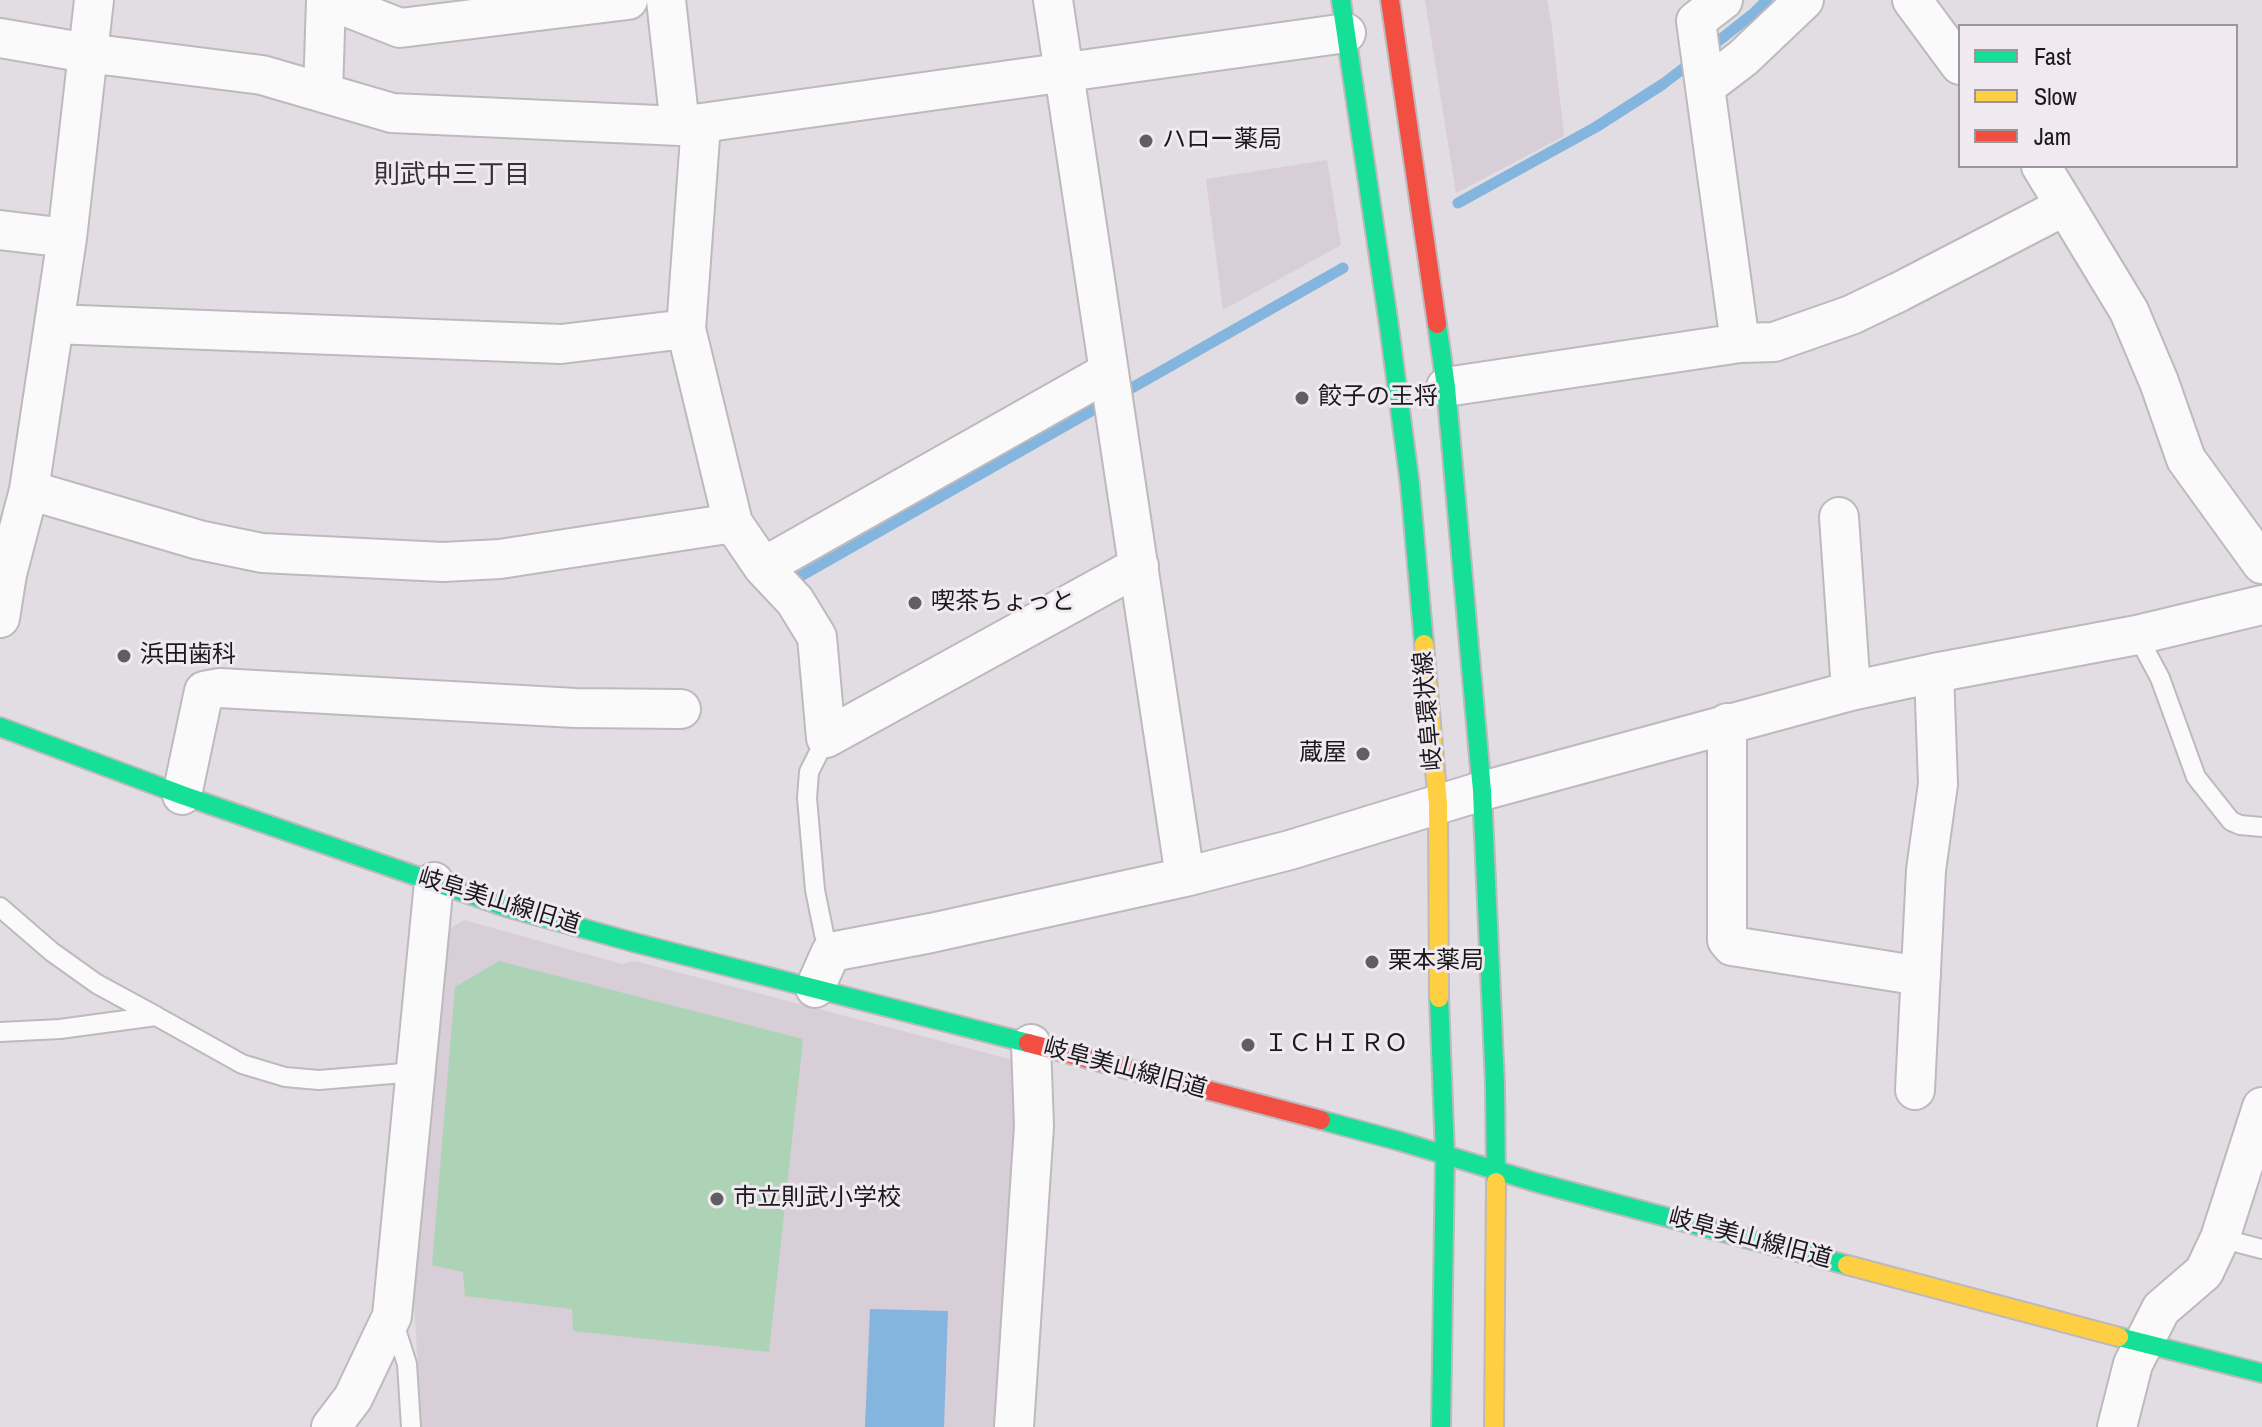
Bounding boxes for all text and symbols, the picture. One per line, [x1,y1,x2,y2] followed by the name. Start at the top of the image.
[1958,24,2238,168] legend
[2034,40,2071,72] text: Fast
[2034,80,2077,112] text: Slow
[2034,120,2071,152] text: Jam
[1162,127,1282,155] place label: ハロー薬局
[1137,132,1155,150] marker: ハロー薬局
[374,160,530,192] district label: 則武中三丁目
[1318,384,1438,412] place label: 餃子の王将
[1293,389,1311,407] marker: 餃子の王将
[931,589,1075,617] place label: 喫茶ちょっと
[906,594,924,612] marker: 喫茶ちょっと
[140,642,236,670] place label: 浜田歯科
[115,647,133,665] marker: 浜田歯科
[1409,650,1449,772] street label: 岐阜環状線
[1299,740,1347,768] place label: 蔵屋
[1354,745,1372,763] marker: 蔵屋
[414,864,584,940] street label: 岐阜美山線旧道
[1388,948,1484,976] place label: 栗本薬局
[1363,953,1381,971] marker: 栗本薬局
[1264,1031,1408,1059] place label: ＩＣＨＩＲＯ
[1040,1033,1210,1105] street label: 岐阜美山線旧道
[1239,1036,1257,1054] marker: ＩＣＨＩＲＯ
[733,1185,901,1213] place label: 市立則武小学校
[708,1190,726,1208] marker: 市立則武小学校
[1665,1203,1835,1275] street label: 岐阜美山線旧道

